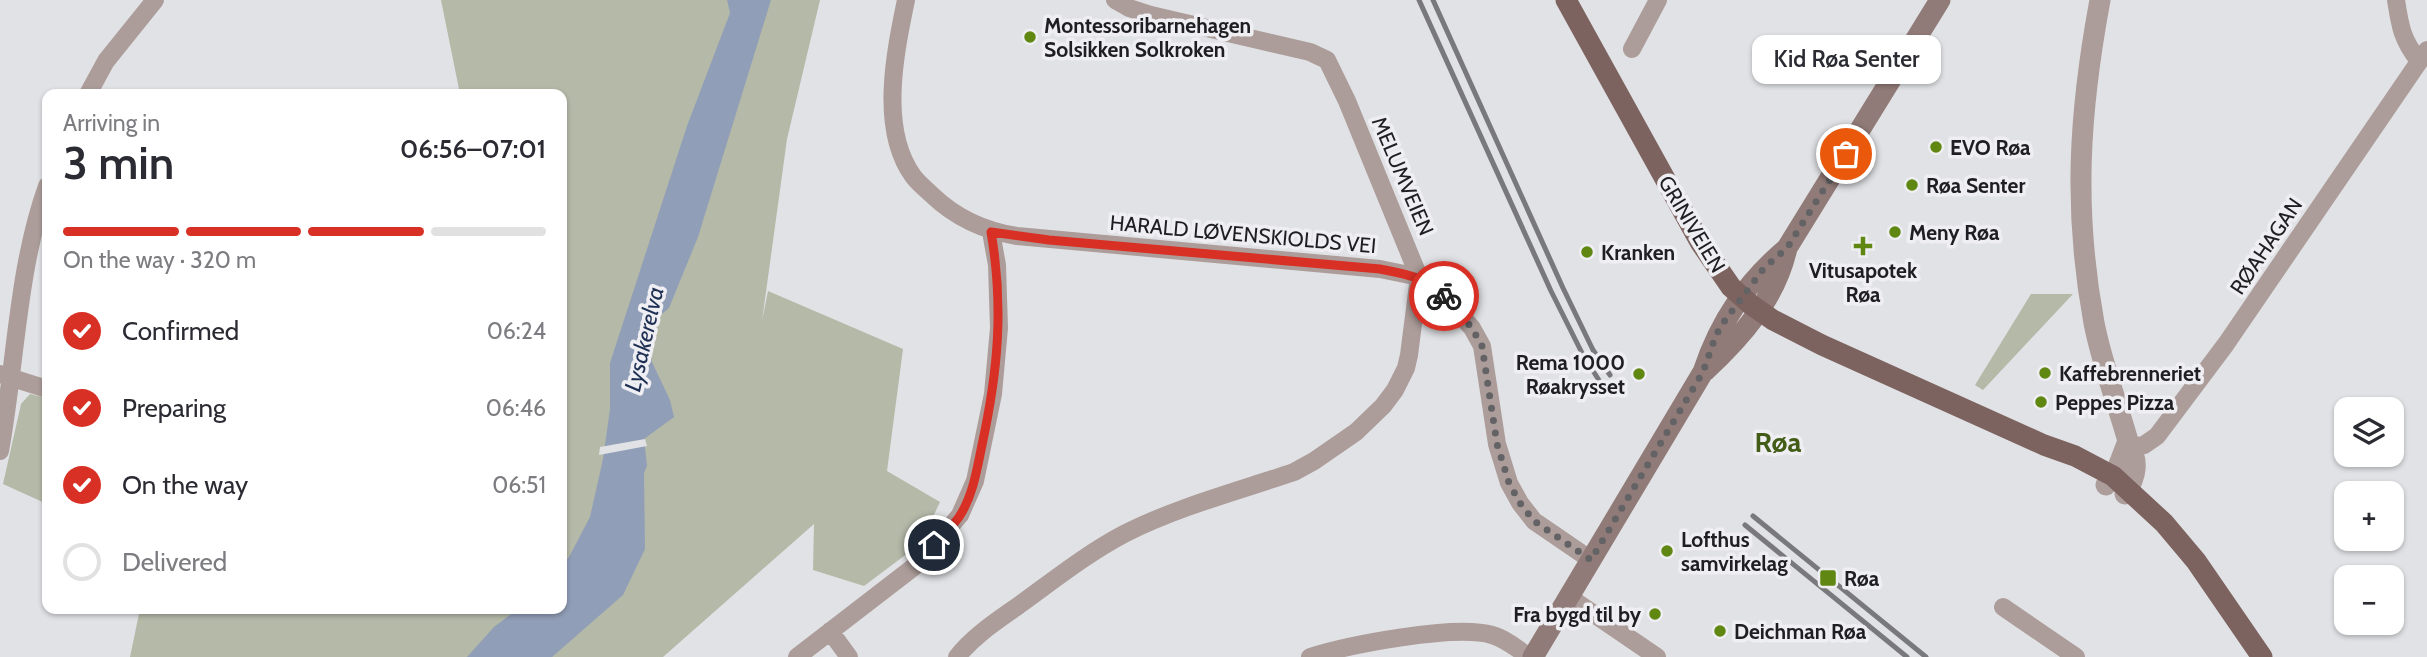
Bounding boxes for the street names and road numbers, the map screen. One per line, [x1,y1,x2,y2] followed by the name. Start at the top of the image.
[1367,113,1439,239] street label: MELUMVEIEN
[1653,171,1731,277] street label: GRINIVEIEN
[2225,193,2307,299] street label: RØAHAGAN
[1109,210,1377,258] street label: HARALD LØVENSKIOLDS VEI

